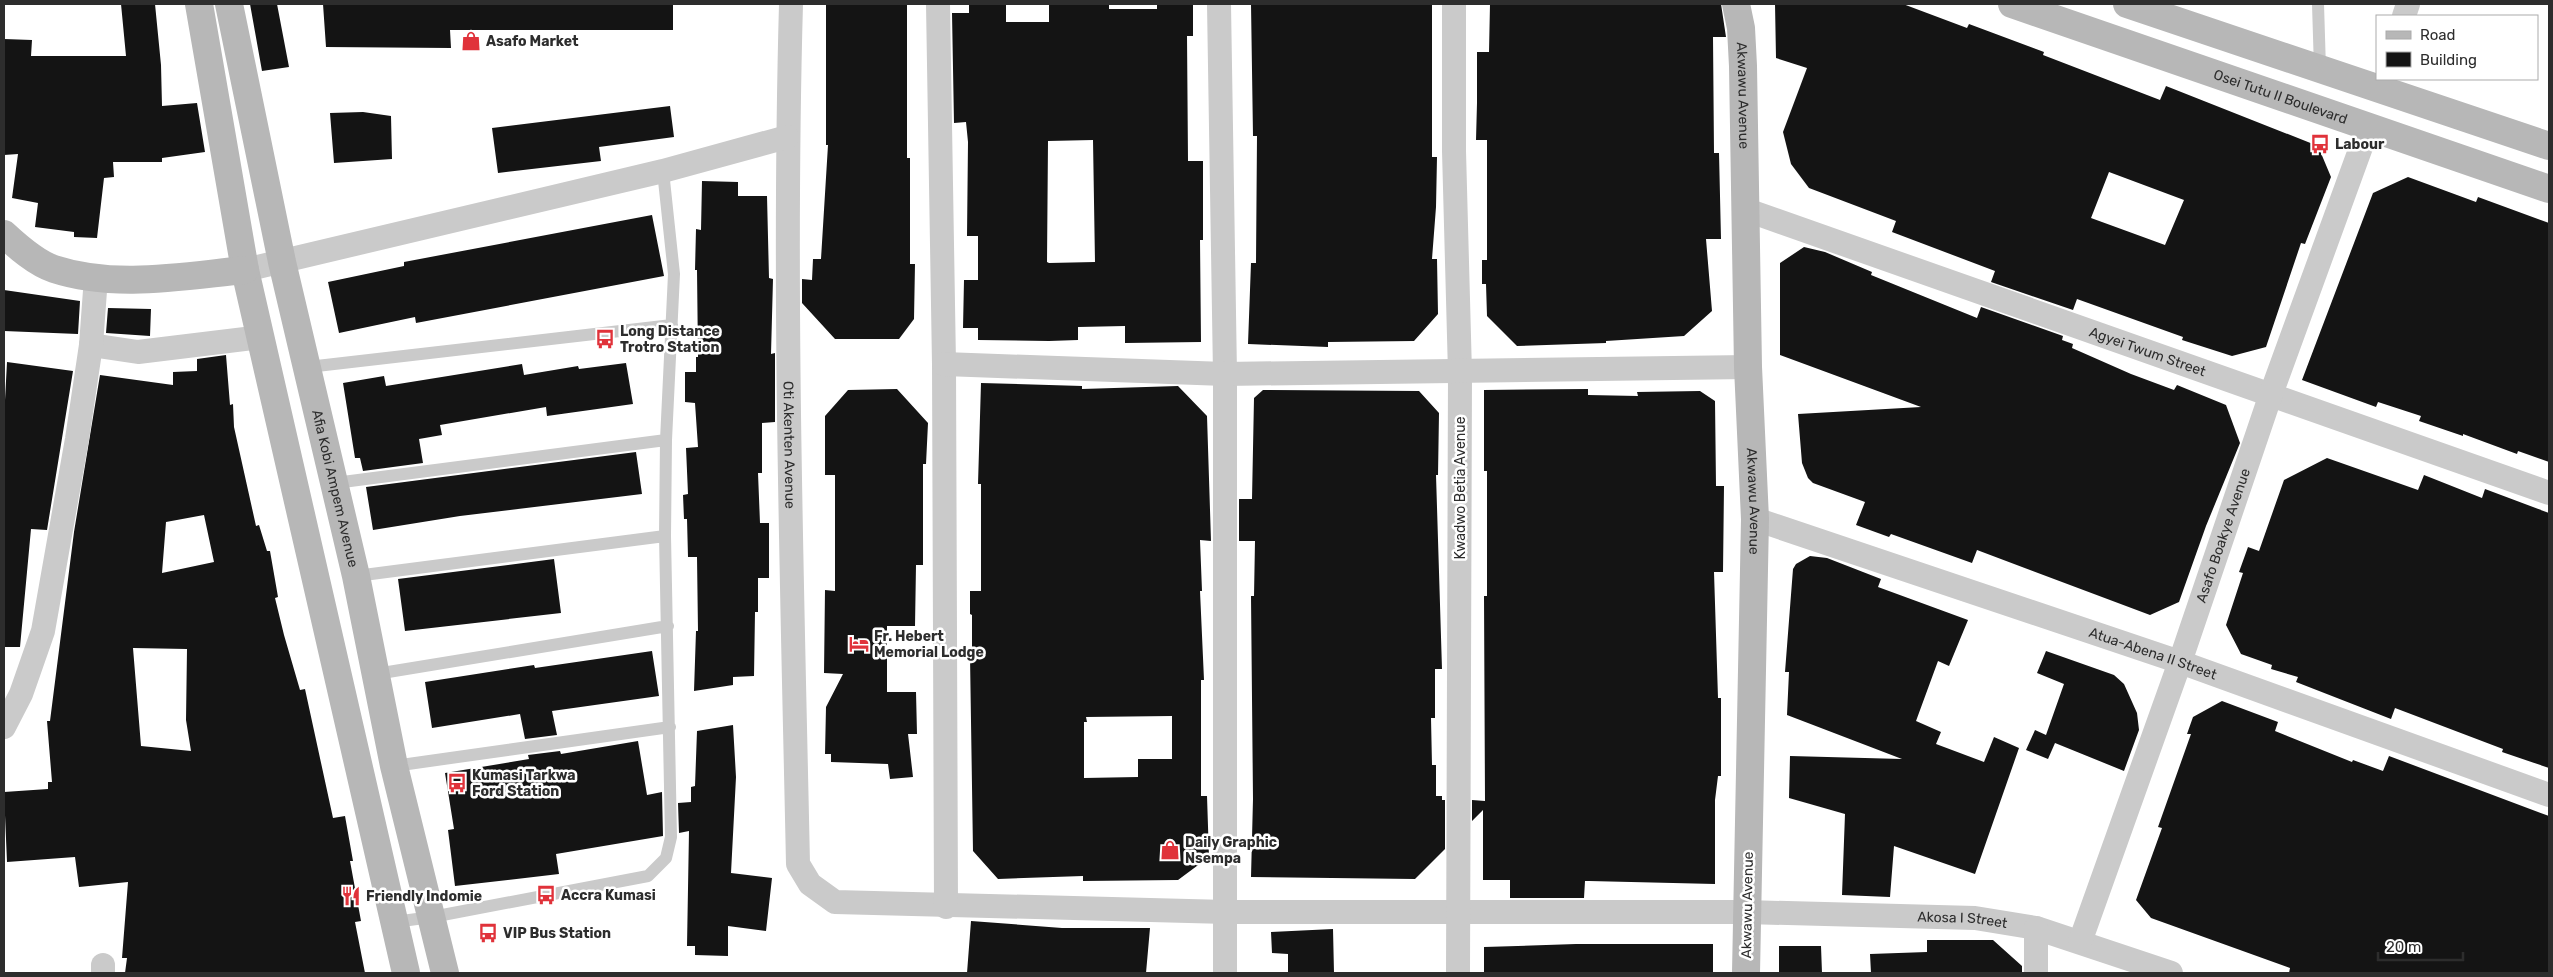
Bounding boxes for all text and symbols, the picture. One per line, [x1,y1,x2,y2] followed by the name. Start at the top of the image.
[2376,15,2538,80] legend
[2420,26,2456,44] text: Road
[460,30,482,52] shop icon: Asafo Market
[486,33,579,50] place label: Asafo Market
[1733,41,1752,149] street label: Akwawu Avenue
[2420,51,2477,69] text: Building
[2211,66,2350,128] street label: Osei Tutu II Boulevard
[2309,133,2331,155] bus stop icon: Labour
[2335,136,2385,153] place label: Labour
[620,323,720,356] place label: Long Distance Trotro Station
[2087,323,2209,380] street label: Agyei Twum Street
[594,328,616,350] bus stop icon: Long Distance Trotro Station
[780,381,798,509] street label: Oti Akenten Avenue
[308,408,362,569] street label: Afia Kobi Ampem Avenue
[1452,416,1469,560] street label: Kwadwo Betia Avenue
[1743,447,1763,555] street label: Akwawu Avenue
[2193,466,2254,605] street label: Asafo Boakye Avenue
[2087,624,2219,684] street label: Atua-Abena II Street
[874,628,984,661] place label: Fr. Hebert Memorial Lodge
[848,633,870,655] hotel icon: Fr. Hebert Memorial Lodge
[472,767,576,800] place label: Kumasi Tarkwa Ford Station
[446,772,468,794] bus stop icon: Kumasi Tarkwa Ford Station
[1185,834,1277,867] place label: Daily Graphic Nsempa
[1159,839,1181,861] shop icon: Daily Graphic Nsempa
[1738,851,1757,959] street label: Akwawu Avenue
[535,884,557,906] bus stop icon: Accra Kumasi
[340,885,362,907] restaurant icon: Friendly Indomie
[561,887,656,904] place label: Accra Kumasi
[366,888,482,905] place label: Friendly Indomie
[1917,908,2009,932] street label: Akosa I Street
[477,922,499,944] bus stop icon: VIP Bus Station
[503,925,611,942] place label: VIP Bus Station
[2378,930,2463,962] scale bar
[2386,938,2421,956] text: 20 m

